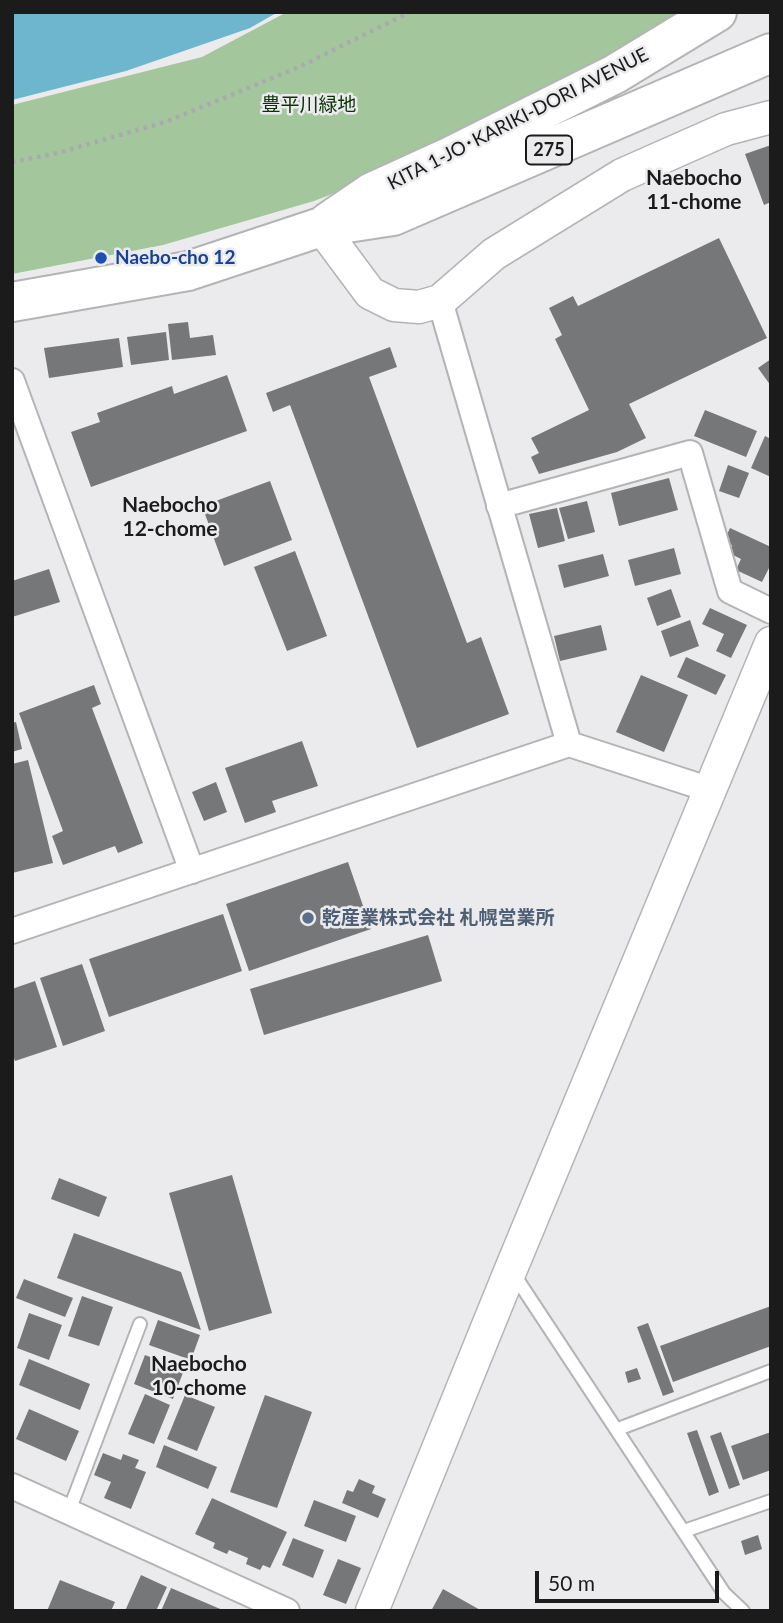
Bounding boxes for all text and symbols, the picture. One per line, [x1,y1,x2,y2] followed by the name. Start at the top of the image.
[384,43,652,195] street label: KITA 1-JO･KARIKI-DORI AVENUE
[262,94,356,116] park label: 豊平川緑地
[526,135,572,164] road number: 275
[646,165,742,215] district label: Naebocho 11-chome
[115,247,235,269] place label: Naebo-cho 12
[93,250,109,266] marker: Naebo-cho 12
[122,492,218,542] district label: Naebocho 12-chome
[322,907,555,929] place label: 乾産業株式会社 札幌営業所
[300,910,316,926] marker: 乾産業株式会社 札幌営業所
[151,1351,247,1401] district label: Naebocho 10-chome
[538,1556,722,1600] scale bar
[548,1570,595,1595] text: 50 m

